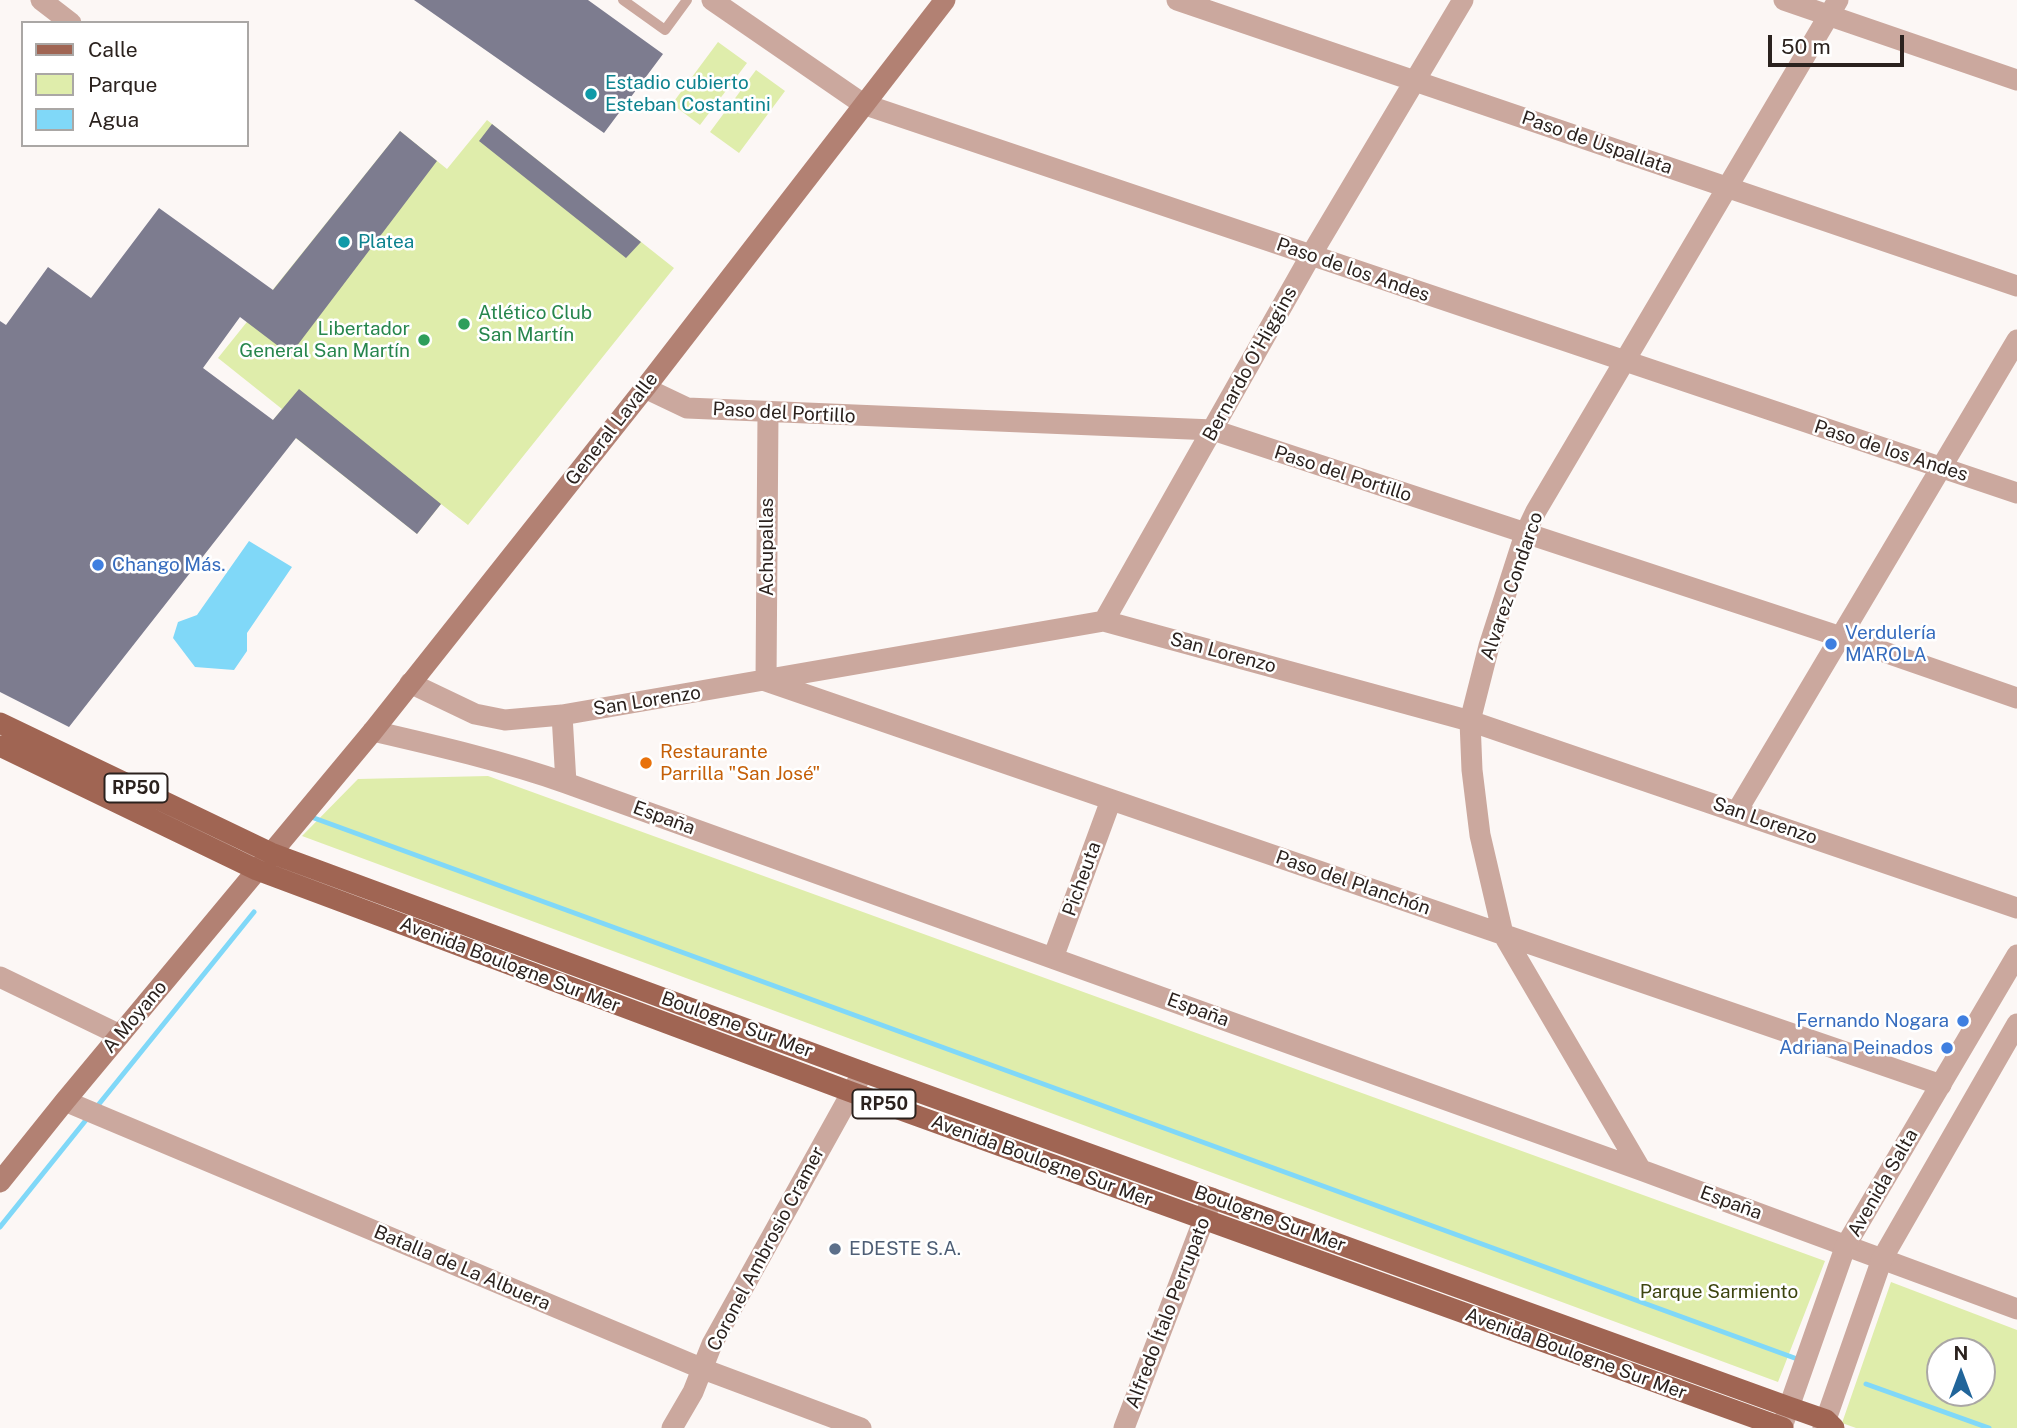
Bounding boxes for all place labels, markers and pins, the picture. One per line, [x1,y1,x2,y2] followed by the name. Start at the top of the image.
[605,72,771,116] place label: Estadio cubierto Esteban Costantini
[583,86,599,102] marker: Estadio cubierto Esteban Costantini
[358,231,414,253] place label: Platea
[336,234,352,250] marker: Platea
[478,302,592,346] place label: Atlético Club San Martín
[456,316,472,332] marker: Atlético Club San Martín
[239,318,410,362] place label: Libertador General San Martín
[416,332,432,348] marker: Libertador General San Martín
[112,554,225,576] place label: Chango Más.
[90,557,106,573] marker: Chango Más.
[1845,622,1936,666] place label: Verdulería MAROLA
[1823,636,1839,652] marker: Verdulería MAROLA
[660,741,820,785] place label: Restaurante Parrilla "San José"
[638,755,654,771] marker: Restaurante Parrilla "San José"
[1796,1010,1949,1032] place label: Fernando Nogara
[1955,1013,1971,1029] marker: Fernando Nogara
[1779,1037,1933,1059] place label: Adriana Peinados
[1939,1040,1955,1056] marker: Adriana Peinados
[849,1238,961,1260] place label: EDESTE S.A.
[827,1241,843,1257] marker: EDESTE S.A.

